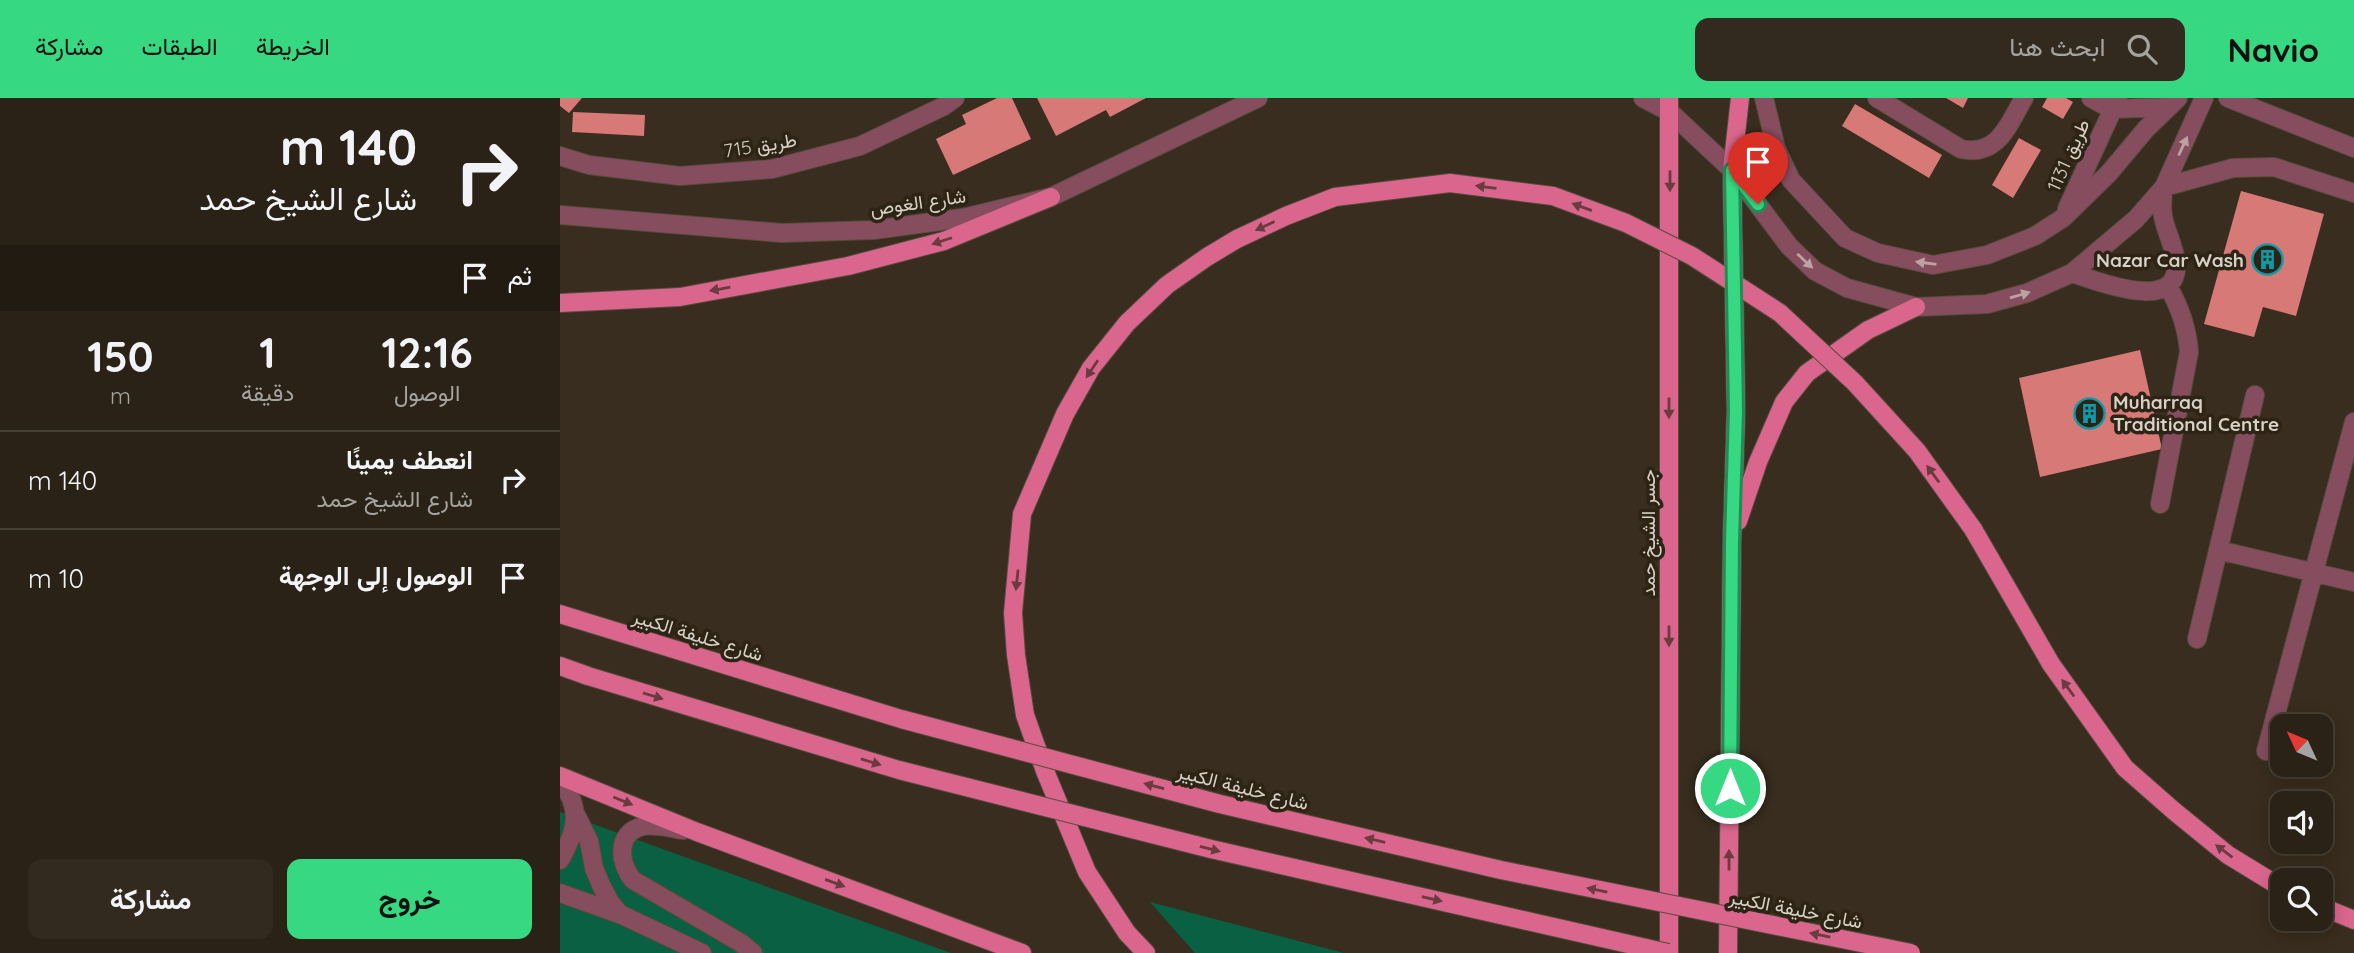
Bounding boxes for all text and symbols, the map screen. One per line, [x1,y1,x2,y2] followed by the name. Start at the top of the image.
[1695,18,2185,81] search box
[2227,29,2319,70] text: Navio
[2009,30,2105,63] text: ابحث هنا
[2123,30,2161,68] icon: search
[35,31,103,61] text: مشاركة
[141,31,218,61] text: الطبقات
[256,31,330,61] text: الخريطة
[2041,115,2095,195] street label: طريق 1131
[280,116,417,177] text: 140 m
[441,126,532,217] icon: right
[722,127,798,163] street label: طريق 715
[1728,132,1788,204] pin
[2177,136,2189,156] one-way arrow
[1739,143,1777,181] icon: arrive
[1664,170,1676,192] one-way arrow
[199,178,417,218] text: شارع الشيخ حمد
[1474,182,1496,193] one-way arrow
[869,183,968,222] street label: شارع الغوص
[1572,201,1593,212] one-way arrow
[1255,220,1275,232] one-way arrow
[932,236,953,246] one-way arrow
[2250,243,2284,277] building icon: Nazar Car Wash
[2096,248,2244,272] place label: Nazar Car Wash
[1796,253,1814,269] one-way arrow
[1915,257,1937,268] one-way arrow
[456,259,494,297] icon: arrive
[508,259,532,292] text: ثم
[709,284,731,295] one-way arrow
[2010,289,2031,299] one-way arrow
[259,326,276,379] text: 1
[381,326,473,379] text: 12:16
[87,330,154,383] text: 150
[1085,360,1099,378] one-way arrow
[241,378,294,407] text: دقيقة
[394,378,460,407] text: الوصول
[110,381,131,410] text: m
[2113,390,2279,436] place label: Muharraq Traditional Centre
[2073,396,2107,430] building icon: Muharraq Traditional Centre
[1663,397,1675,419] one-way arrow
[346,443,473,476] text: انعطف يمينًا
[494,461,532,499] icon: right
[28,464,97,497] text: 140 m
[1927,465,1941,483] one-way arrow
[1636,469,1662,597] street label: جسر الشيخ حمد
[317,484,473,513] text: شارع الشيخ حمد
[279,559,473,592] text: الوصول إلى الوجهة
[494,559,532,597] icon: arrive
[28,562,84,595] text: 10 m
[1011,569,1022,591] one-way arrow
[629,604,766,667] street label: شارع خليفة الكبير
[1663,625,1675,647] one-way arrow
[2061,679,2075,697] one-way arrow
[643,691,664,701] one-way arrow
[2270,714,2333,777] north arrow
[2270,714,2333,931] map controls
[1693,751,1767,825] position arrow
[861,757,882,767] one-way arrow
[1174,759,1311,816] street label: شارع خليفة الكبير
[1143,780,1165,791] one-way arrow
[2270,791,2333,854] button: sound
[613,796,634,807] one-way arrow
[1364,835,1386,846] one-way arrow
[1199,843,1221,854] one-way arrow
[2215,845,2233,859] one-way arrow
[1723,849,1735,871] one-way arrow
[28,859,273,939] button: مشاركة
[287,859,532,939] button: خروج
[2270,868,2333,931] button: search
[825,878,846,889] one-way arrow
[1726,884,1864,935] street label: شارع خليفة الكبير
[1586,885,1608,896] one-way arrow
[1421,894,1443,905] one-way arrow
[1809,929,1831,940] one-way arrow

